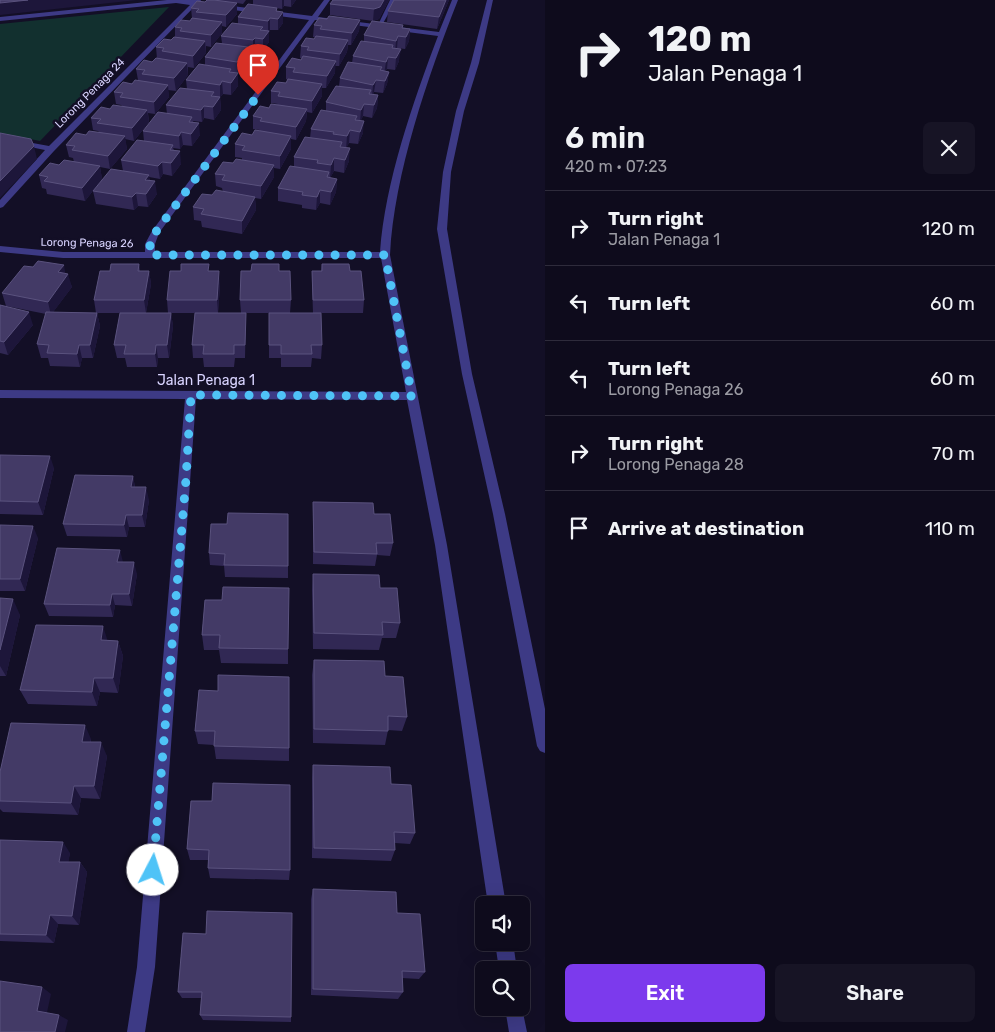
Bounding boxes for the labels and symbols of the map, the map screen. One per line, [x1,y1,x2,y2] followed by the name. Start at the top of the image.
[237,44,279,95] pin
[52,55,128,131] street label: Lorong Penaga 24
[40,236,134,250] street label: Lorong Penaga 26
[157,372,255,389] street label: Jalan Penaga 1
[126,843,178,895] position arrow

